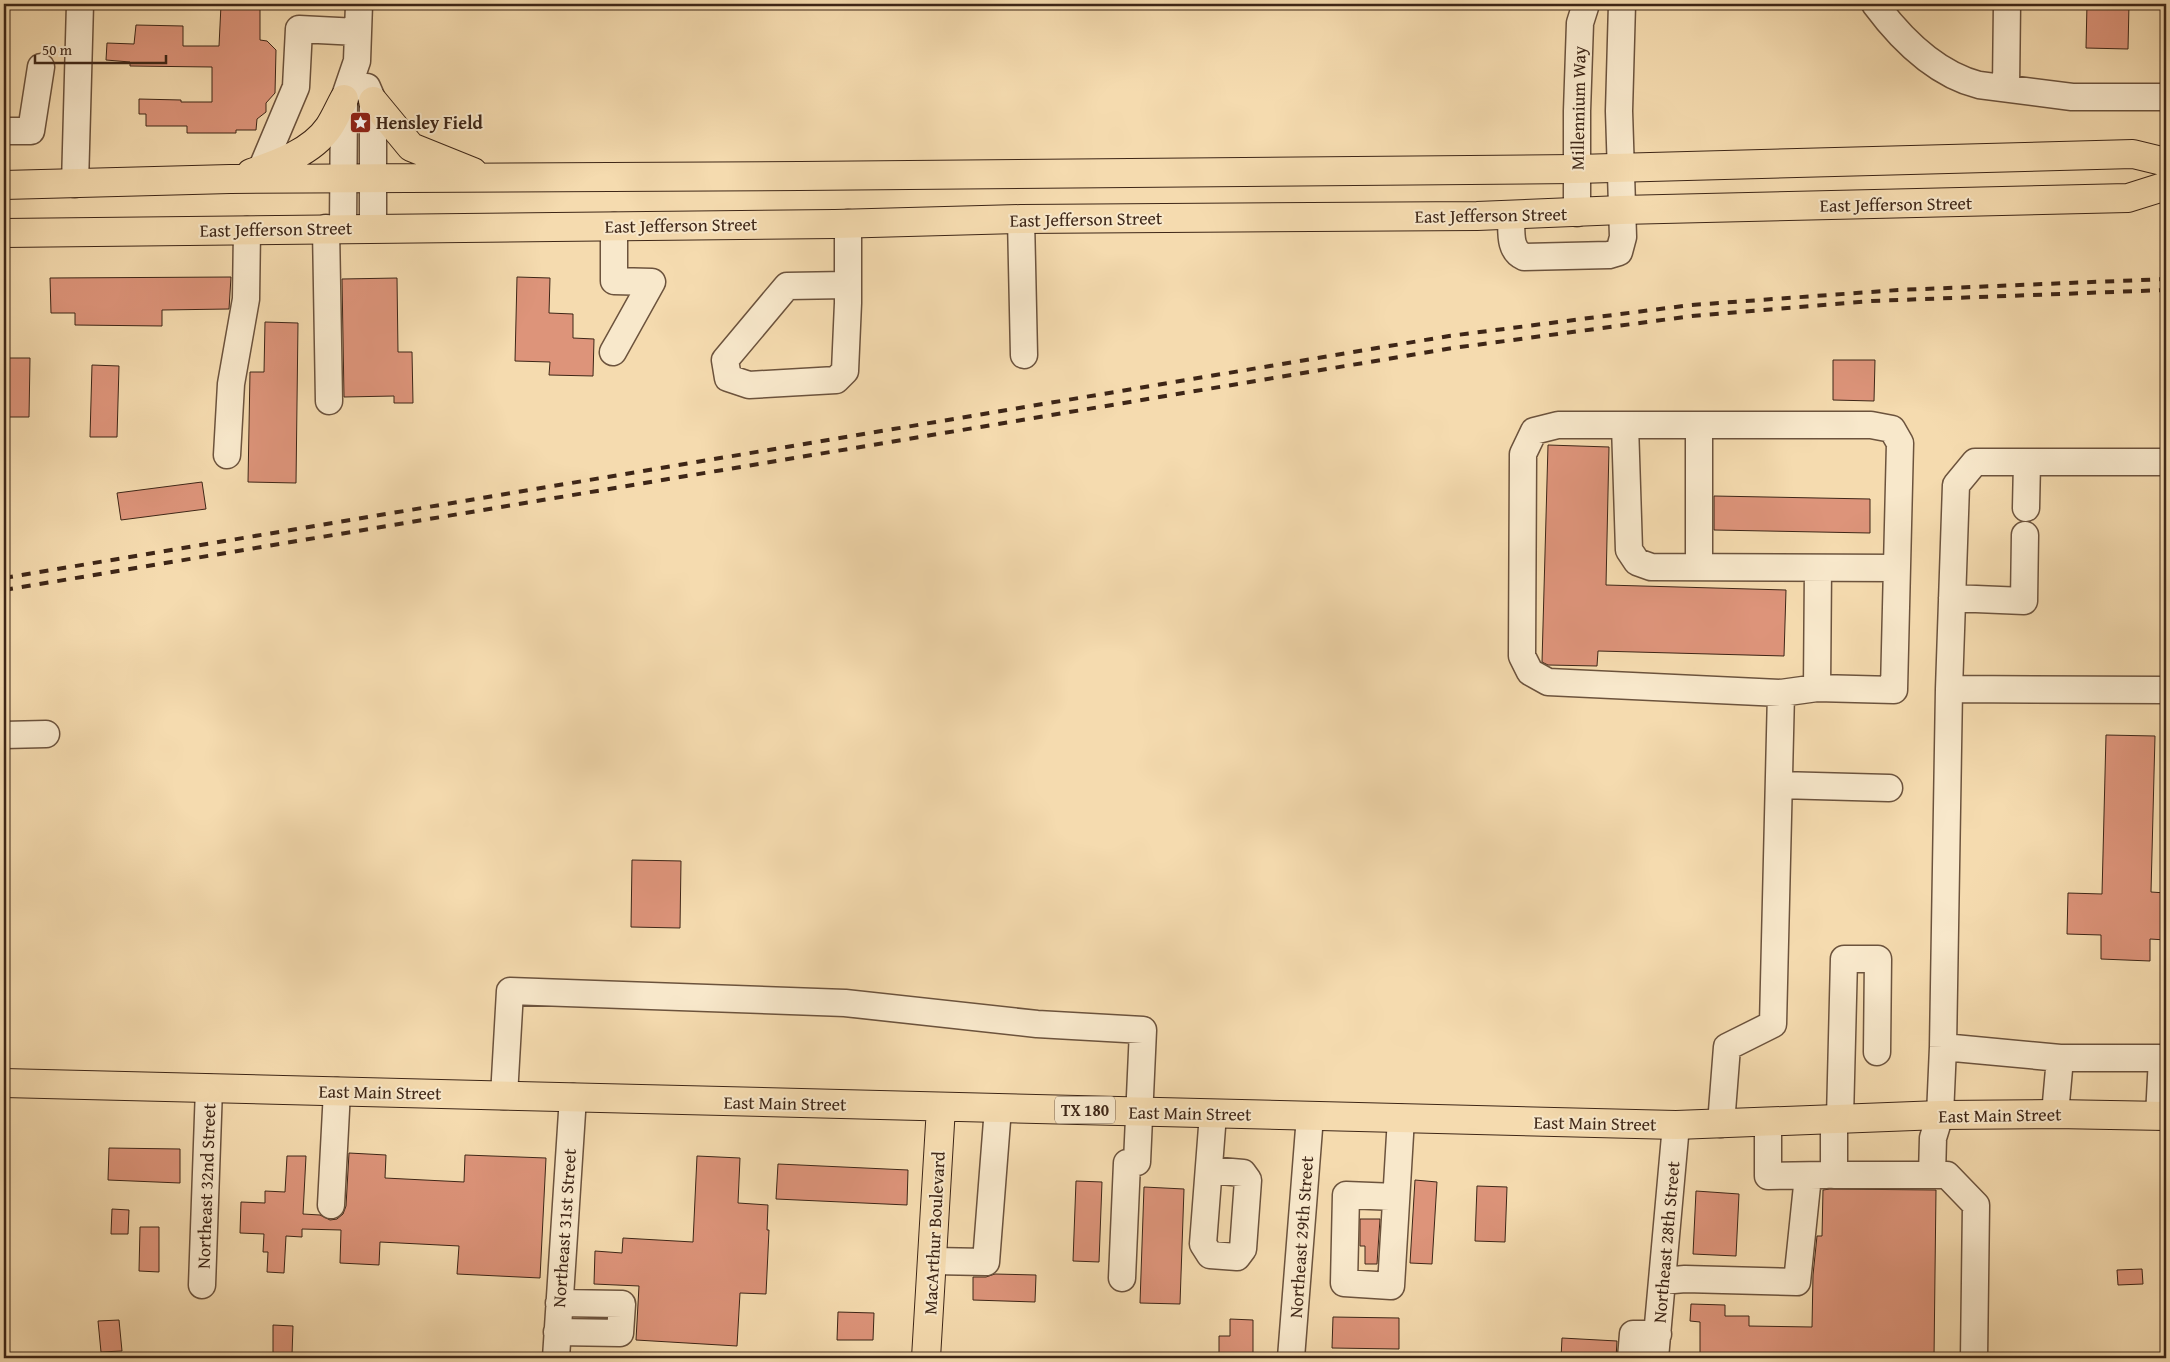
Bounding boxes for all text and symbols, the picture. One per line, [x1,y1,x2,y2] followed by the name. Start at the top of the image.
[35,32,166,64] scale bar
[42,39,73,60] text: 50 m
[1563,46,1593,170] street label: Millennium Way
[376,109,484,136] place label: Hensley Field
[348,110,372,134] place icon: Hensley Field
[1820,189,1973,219] street label: East Jefferson Street
[1415,200,1568,230] street label: East Jefferson Street
[1010,204,1163,234] street label: East Jefferson Street
[605,210,758,240] street label: East Jefferson Street
[200,214,353,244] street label: East Jefferson Street
[318,1077,442,1107] street label: East Main Street
[723,1088,847,1118] street label: East Main Street
[1055,1096,1115,1124] road number: TX 180
[1128,1098,1252,1128] street label: East Main Street
[1938,1100,2062,1130] street label: East Main Street
[190,1102,222,1269] street label: Northeast 32nd Street
[1533,1108,1657,1138] street label: East Main Street
[545,1147,583,1309] street label: Northeast 31st Street
[916,1150,952,1315] street label: MacArthur Boulevard
[1282,1154,1320,1319] street label: Northeast 29th Street
[1645,1159,1687,1324] street label: Northeast 28th Street

